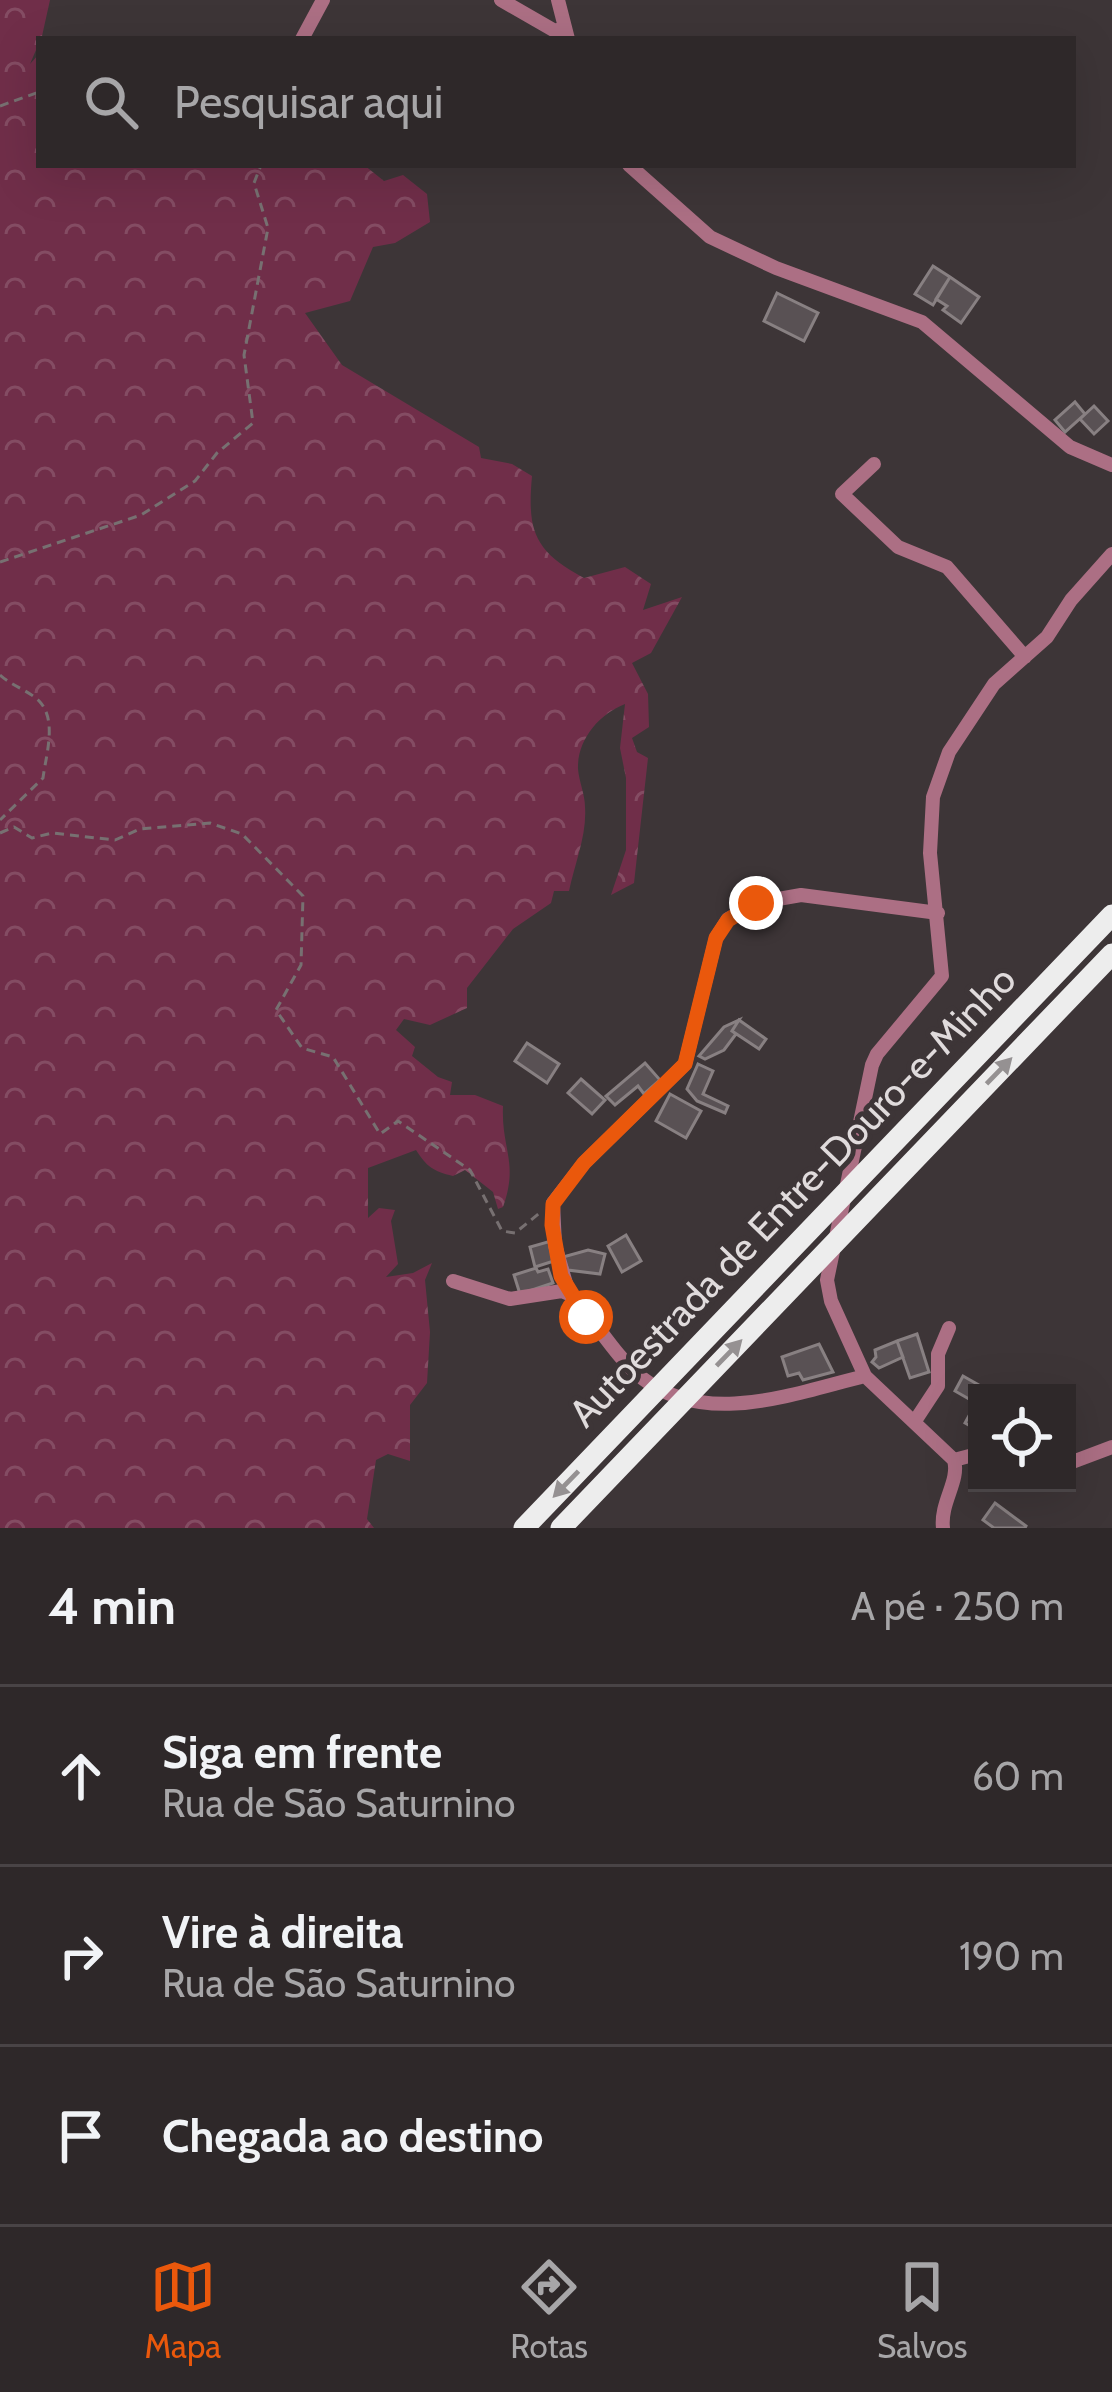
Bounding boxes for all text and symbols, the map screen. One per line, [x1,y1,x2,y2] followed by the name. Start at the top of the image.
[36,36,1076,168] search box
[78,69,144,135] icon: search
[174,75,443,129] text: Pesquisar aqui
[729,876,783,930] route end
[559,955,1025,1437] street label: Autoestrada de Entre-Douro-e-Minho
[985,1057,1013,1086] one-way arrow
[559,1290,613,1344] route start
[715,1339,743,1368] one-way arrow
[968,1384,1076,1492] map controls
[968,1384,1076,1492] button: locate
[552,1469,580,1498] one-way arrow
[48,1575,176,1637] text: 4 min
[851,1582,1064,1630] text: A pé · 250 m
[162,1725,442,1779] text: Siga em frente
[48,1743,114,1809] icon: ahead
[972,1752,1064,1800] text: 60 m
[162,1779,515,1827] text: Rua de São Saturnino
[162,1905,404,1959] text: Vire à direita
[48,1923,114,1989] icon: right
[959,1932,1064,1980] text: 190 m
[162,1959,515,2007] text: Rua de São Saturnino
[48,2103,114,2169] icon: arrive
[162,2109,543,2163] text: Chegada ao destino
[145,2254,221,2366] tab: Mapa
[510,2254,588,2366] tab: Rotas
[877,2254,967,2366] tab: Salvos

